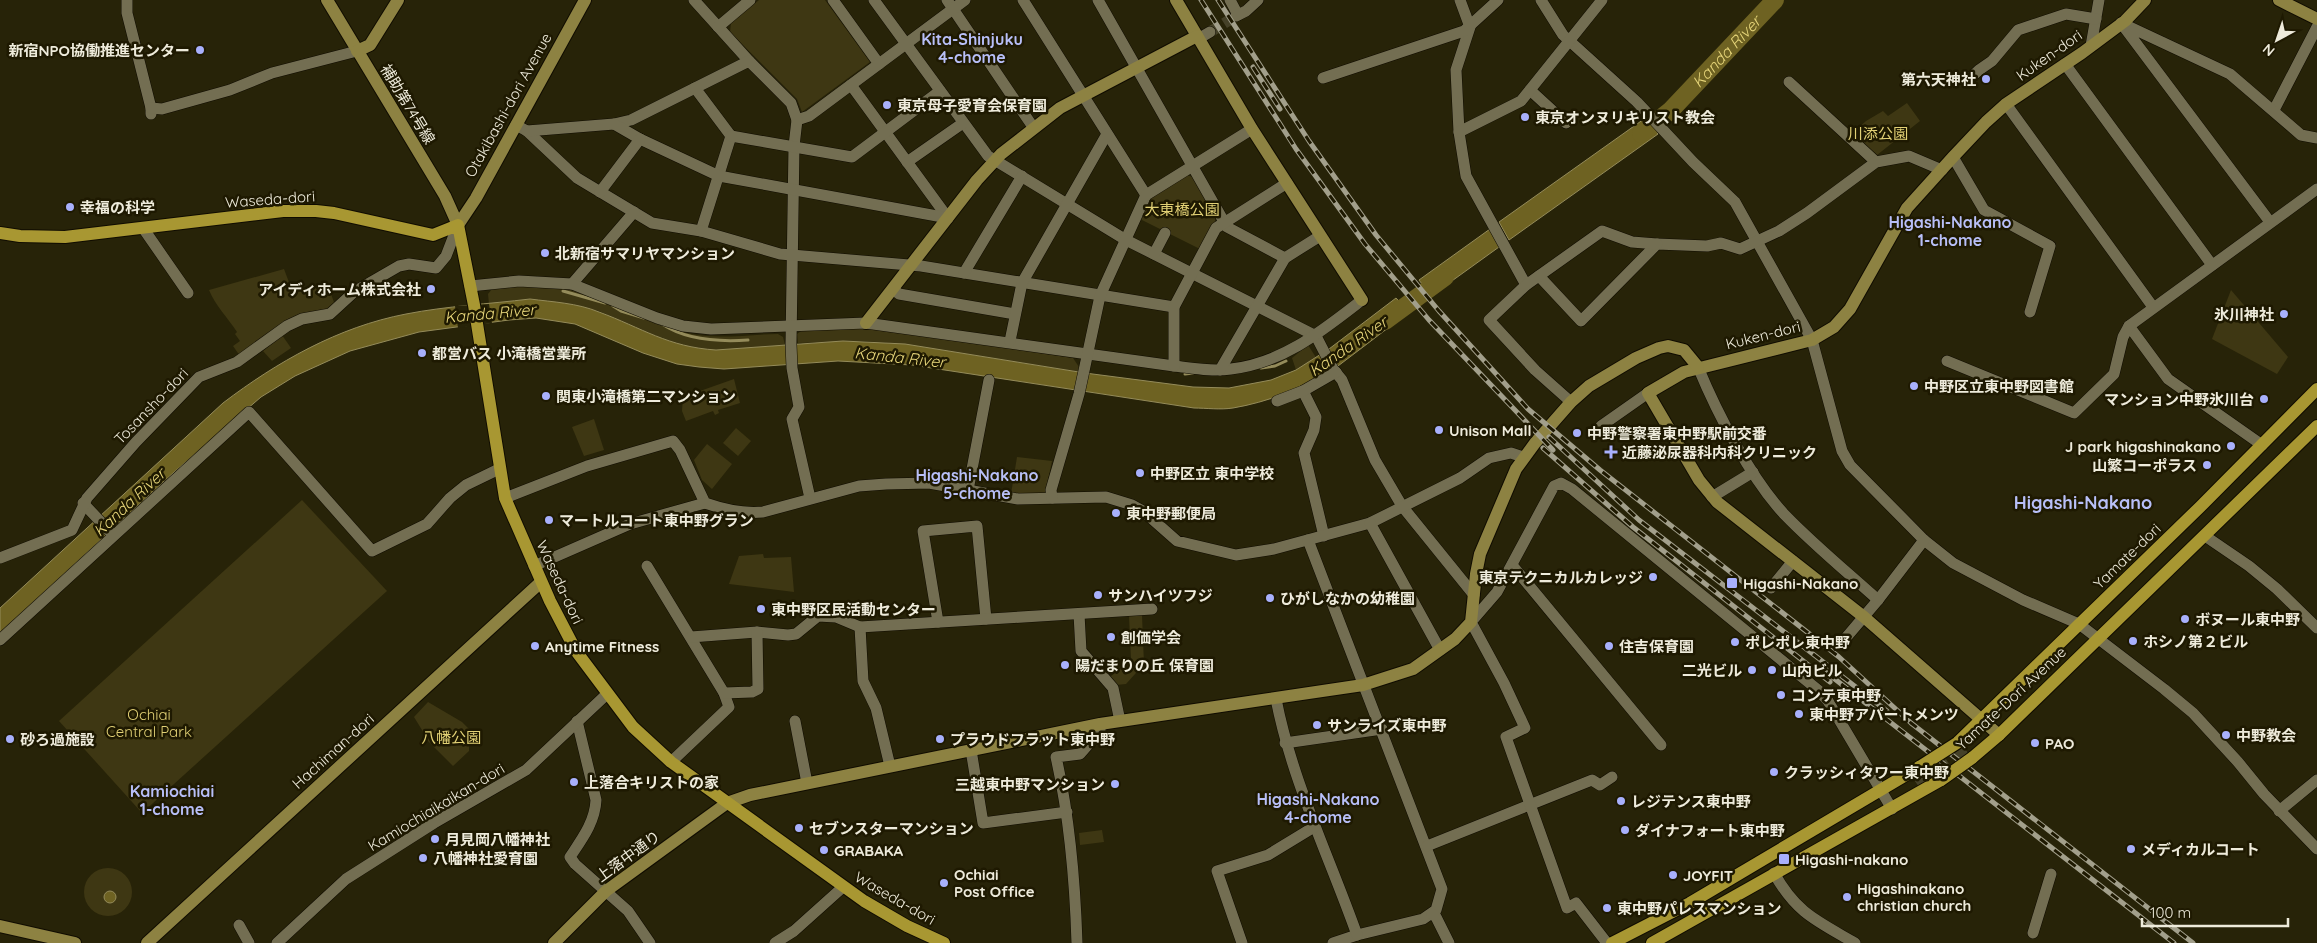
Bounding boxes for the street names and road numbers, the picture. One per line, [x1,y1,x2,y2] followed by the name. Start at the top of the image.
[2012,25,2086,85] street label: Kuken-dori
[460,29,556,181] street label: Otakibashi-dori Avenue
[377,61,439,147] street label: 補助第74号線
[224,186,316,212] street label: Waseda-dori
[1724,317,1802,353] street label: Kuken-dori
[110,364,192,448] street label: Tosansho-dori
[2089,519,2165,593] street label: Yamate-dori
[532,537,588,627] street label: Waseda-dori
[1952,642,2070,754] street label: Yamate-Dori Avenue
[288,709,378,793] street label: Hachiman-dori
[364,759,508,855] street label: Kamiochiaikaikan-dori
[592,826,664,886] street label: 上落中通り
[851,867,939,929] street label: Waseda-dori

